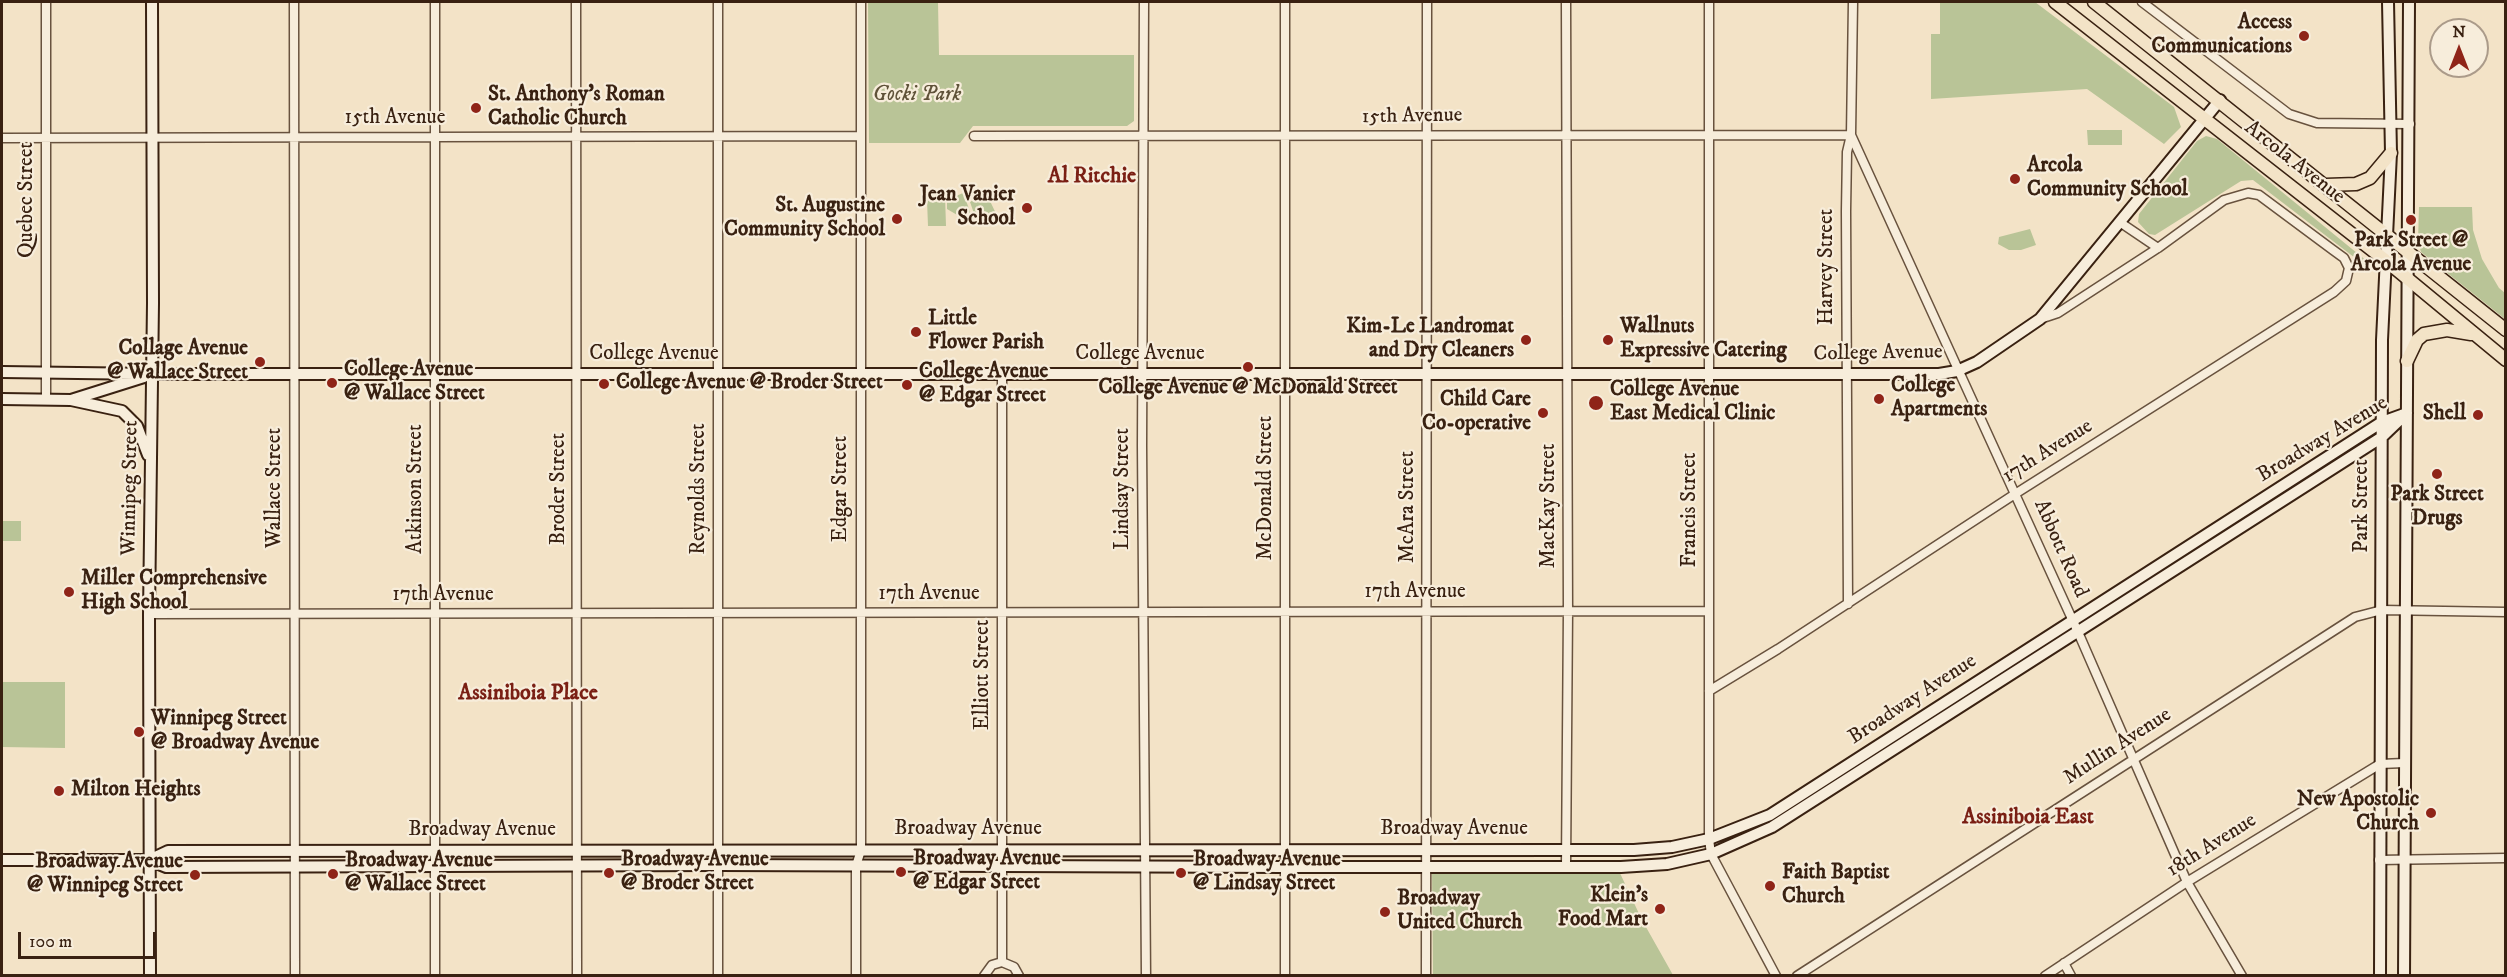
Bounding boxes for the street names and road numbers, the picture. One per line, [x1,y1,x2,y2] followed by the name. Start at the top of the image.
[1361,104,1463,130] street label: 15th Avenue
[345,106,445,132] street label: 15th Avenue
[2239,116,2349,210] street label: Arcola Avenue
[15,142,41,258] street label: Quebec Street
[1815,209,1841,325] street label: Harvey Street
[1813,340,1943,368] street label: College Avenue
[589,342,719,368] street label: College Avenue
[1075,342,1205,368] street label: College Avenue
[2253,391,2393,489] street label: Broadway Avenue
[1998,414,2098,490] street label: 17th Avenue
[1254,416,1280,560] street label: McDonald Street
[117,420,145,556] street label: Winnipeg Street
[687,423,713,555] street label: Reynolds Street
[404,424,430,554] street label: Atkinson Street
[263,428,289,548] street label: Wallace Street
[1111,428,1137,550] street label: Lindsay Street
[547,433,573,545] street label: Broder Street
[829,436,855,542] street label: Edgar Street
[1537,444,1563,568] street label: MacKay Street
[1396,451,1422,563] street label: McAra Street
[1678,452,1704,568] street label: Francis Street
[2350,459,2376,553] street label: Park Street
[2027,496,2093,602] street label: Abbott Road
[1364,580,1466,606] street label: 17th Avenue
[878,582,980,608] street label: 17th Avenue
[392,583,494,609] street label: 17th Avenue
[971,620,997,730] street label: Elliott Street
[1844,649,1982,751] street label: Broadway Avenue
[2060,703,2176,791] street label: Mullin Avenue
[2162,809,2262,883] street label: 18th Avenue
[894,817,1042,843] street label: Broadway Avenue
[1380,817,1528,843] street label: Broadway Avenue
[408,818,556,844] street label: Broadway Avenue

